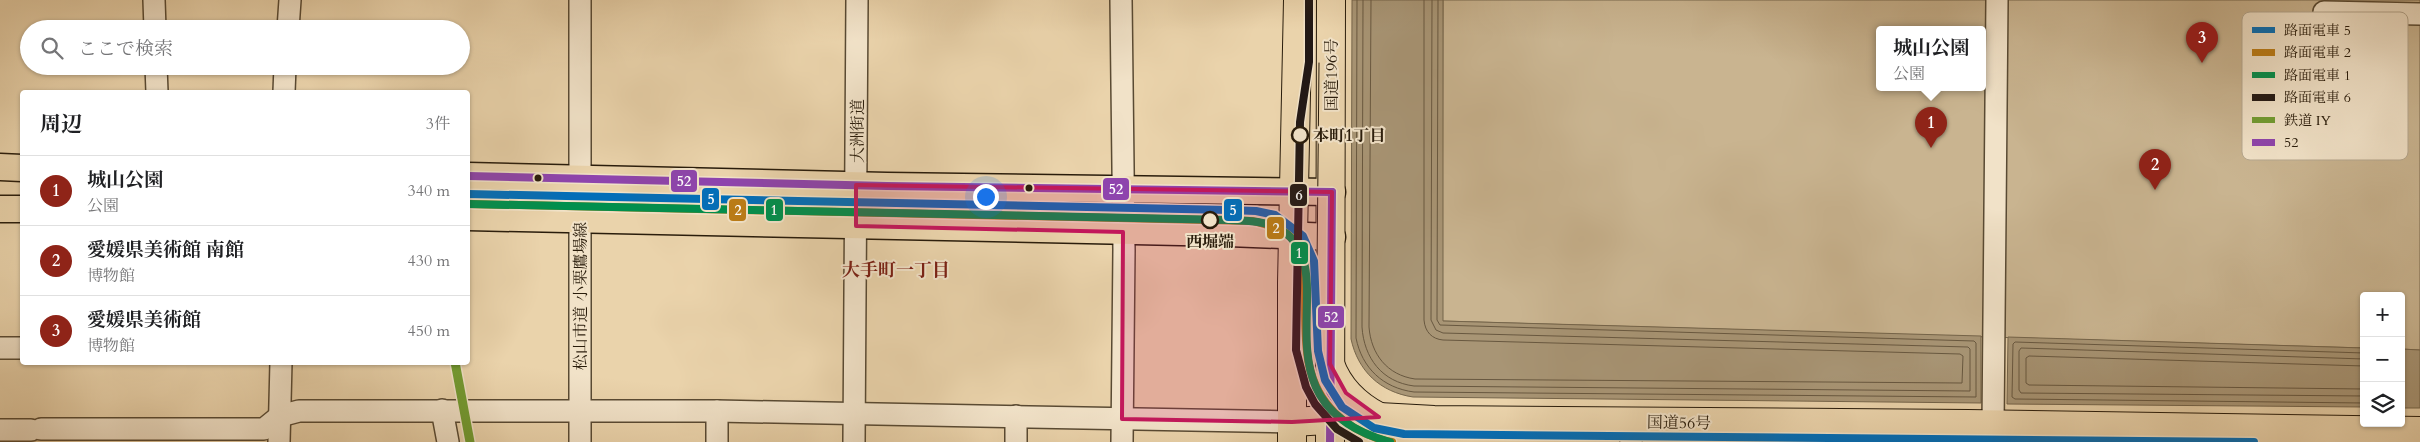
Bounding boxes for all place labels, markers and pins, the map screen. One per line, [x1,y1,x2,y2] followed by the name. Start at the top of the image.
[2186,22,2218,63] pin: 3
[1915,107,1947,148] pin: 1
[1313,125,1385,147] place label: 本町1丁目
[1291,126,1309,144] marker: 本町1丁目
[2139,149,2171,190] pin: 2
[533,173,543,183] unlabelled marker
[1024,183,1034,193] unlabelled marker
[1201,211,1219,229] marker: 西堀端
[1186,231,1234,253] place label: 西堀端

